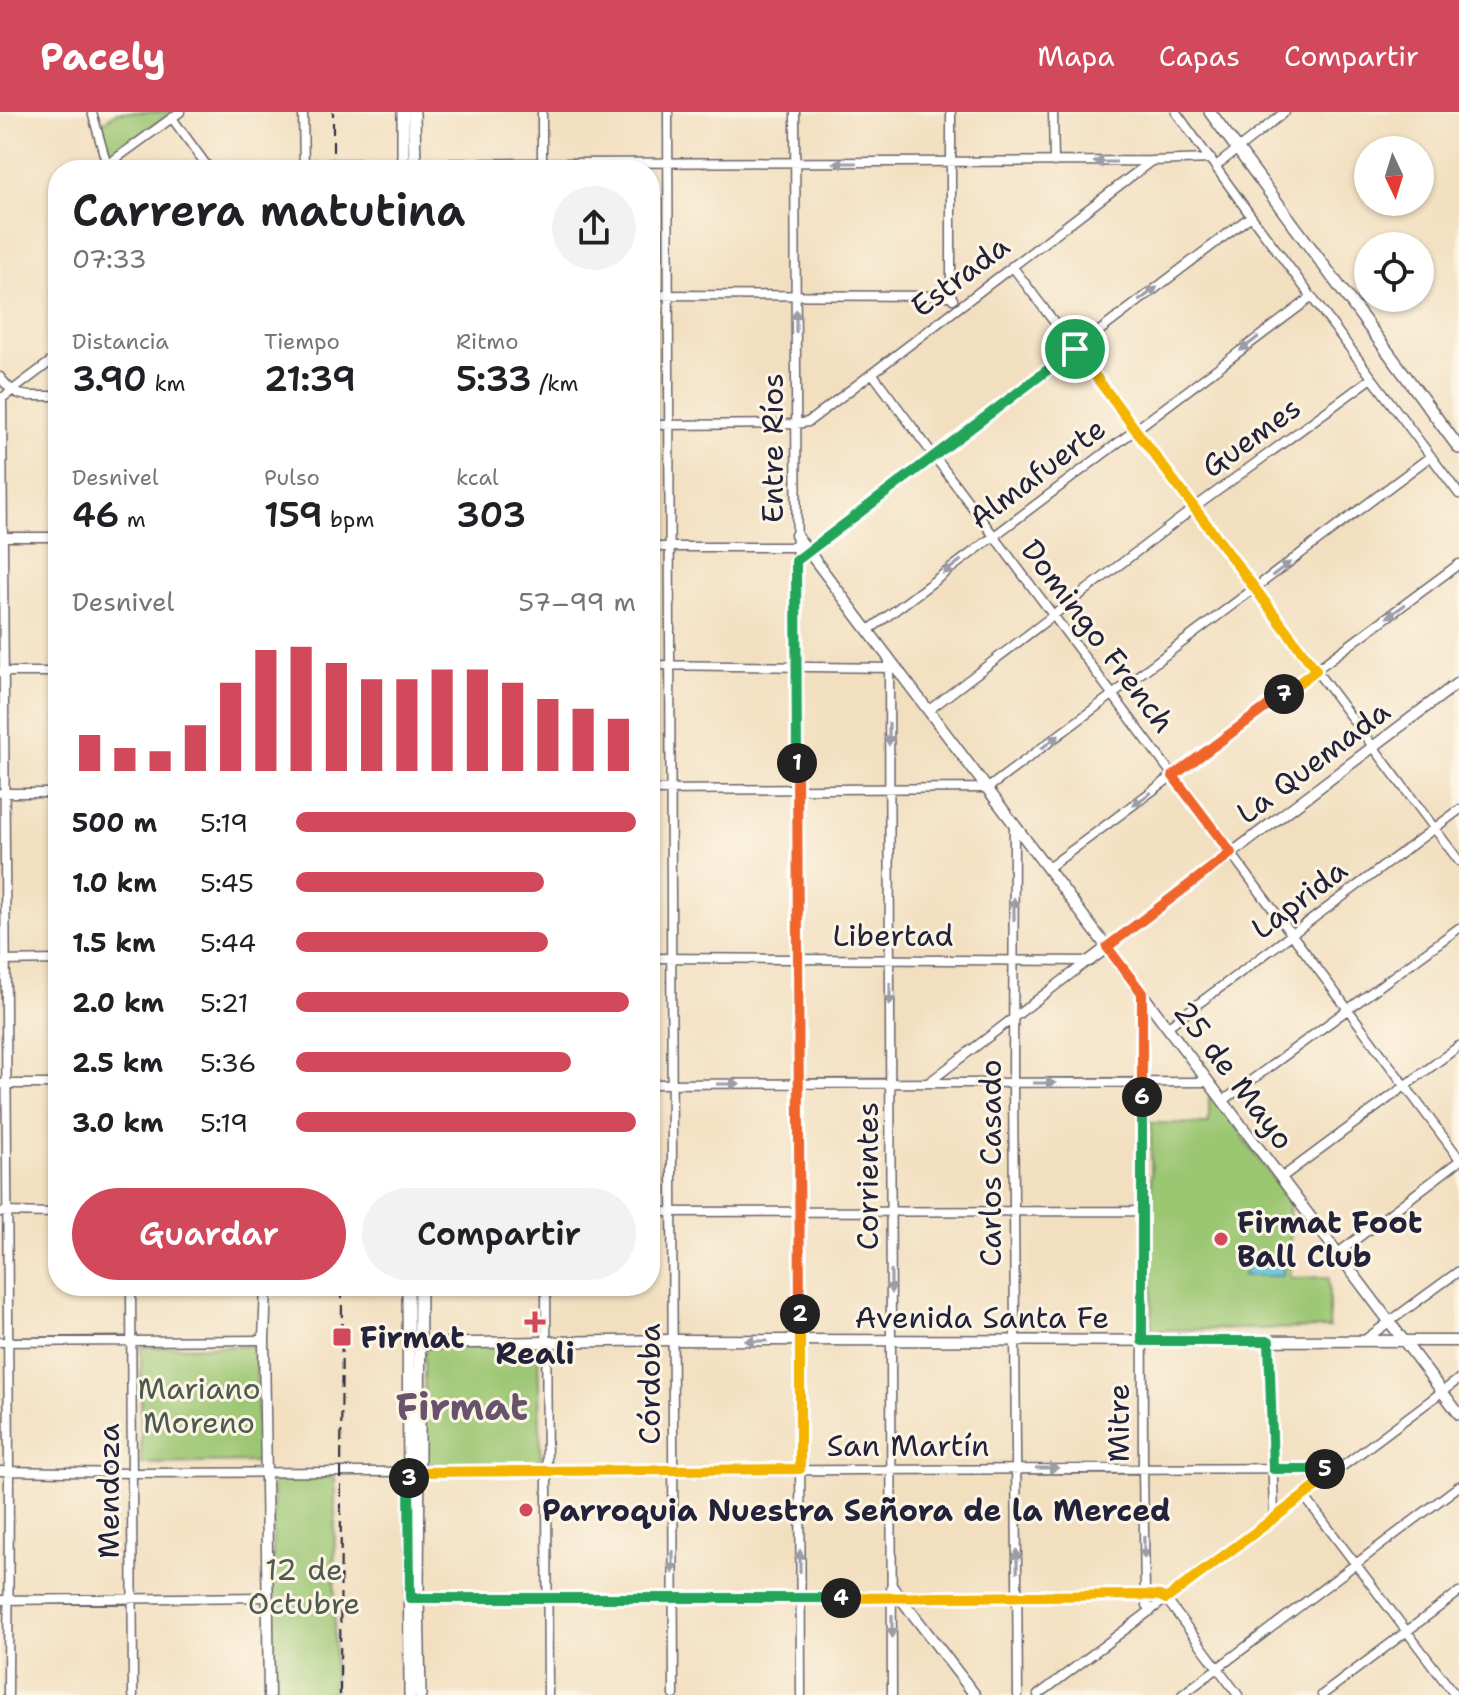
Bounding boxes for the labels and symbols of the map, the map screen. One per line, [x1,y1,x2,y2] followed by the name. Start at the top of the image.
[1354,136,1434,216] north arrow
[1092,155,1117,168] one-way arrow
[832,156,857,169] one-way arrow
[902,225,1018,327] street label: Estrada
[1137,286,1159,302] one-way arrow
[790,308,802,333] one-way arrow
[1041,315,1109,383] pin
[1238,336,1260,352] one-way arrow
[752,373,793,523] street label: Entre Ríos
[1193,387,1309,487] street label: Guemes
[960,408,1114,538] street label: Almafuerte
[1012,531,1184,741] street label: Domingo French
[942,559,962,575] one-way arrow
[1270,561,1291,577] one-way arrow
[1386,603,1407,618] one-way arrow
[1264,674,1304,714] pin: 7
[1228,691,1398,833] street label: La Quemada
[883,722,895,747] one-way arrow
[1040,735,1061,751] one-way arrow
[777,743,817,783] pin: 1
[1132,790,1152,806] one-way arrow
[1243,849,1356,949] street label: Laprida
[1008,896,1020,921] one-way arrow
[833,915,953,956] street label: Libertad
[884,982,896,1007] one-way arrow
[1164,992,1304,1158] street label: 25 de Mayo
[970,1059,1011,1267] street label: Carlos Casado
[1032,1077,1057,1089] one-way arrow
[1122,1077,1162,1117] pin: 6
[716,1078,741,1090] one-way arrow
[847,1102,888,1250] street label: Corrientes
[1237,1202,1422,1277] place label: Firmat Foot Ball Club
[1212,1230,1230,1248] marker: Firmat Foot Ball Club
[885,1270,897,1295] one-way arrow
[780,1294,820,1334] pin: 2
[855,1297,1109,1338] street label: Avenida Santa Fe
[526,1313,544,1331] marker: Reali
[360,1317,465,1358] place label: Firmat
[629,1323,670,1445] street label: Córdoba
[331,1326,353,1348] marker: Firmat
[495,1333,575,1374] place label: Reali
[743,1335,768,1347] one-way arrow
[137,1368,261,1443] park label: Mariano Moreno
[396,1381,528,1432] district label: Firmat
[1098,1383,1139,1463] street label: Mitre
[88,1423,129,1559] street label: Mendoza
[827,1425,989,1466] street label: San Martín
[1305,1449,1345,1489] pin: 5
[389,1458,429,1498] pin: 3
[1035,1462,1060,1474] one-way arrow
[542,1490,1171,1531] place label: Parroquia Nuestra Señora de la Merced
[517,1501,535,1519] marker: Parroquia Nuestra Señora de la Merced
[1138,1535,1151,1560] one-way arrow
[794,1548,806,1573] one-way arrow
[1011,1548,1023,1573] one-way arrow
[248,1549,360,1624] park label: 12 de Octubre
[667,1550,679,1575] one-way arrow
[821,1578,861,1618] pin: 4
[886,1614,899,1639] one-way arrow

